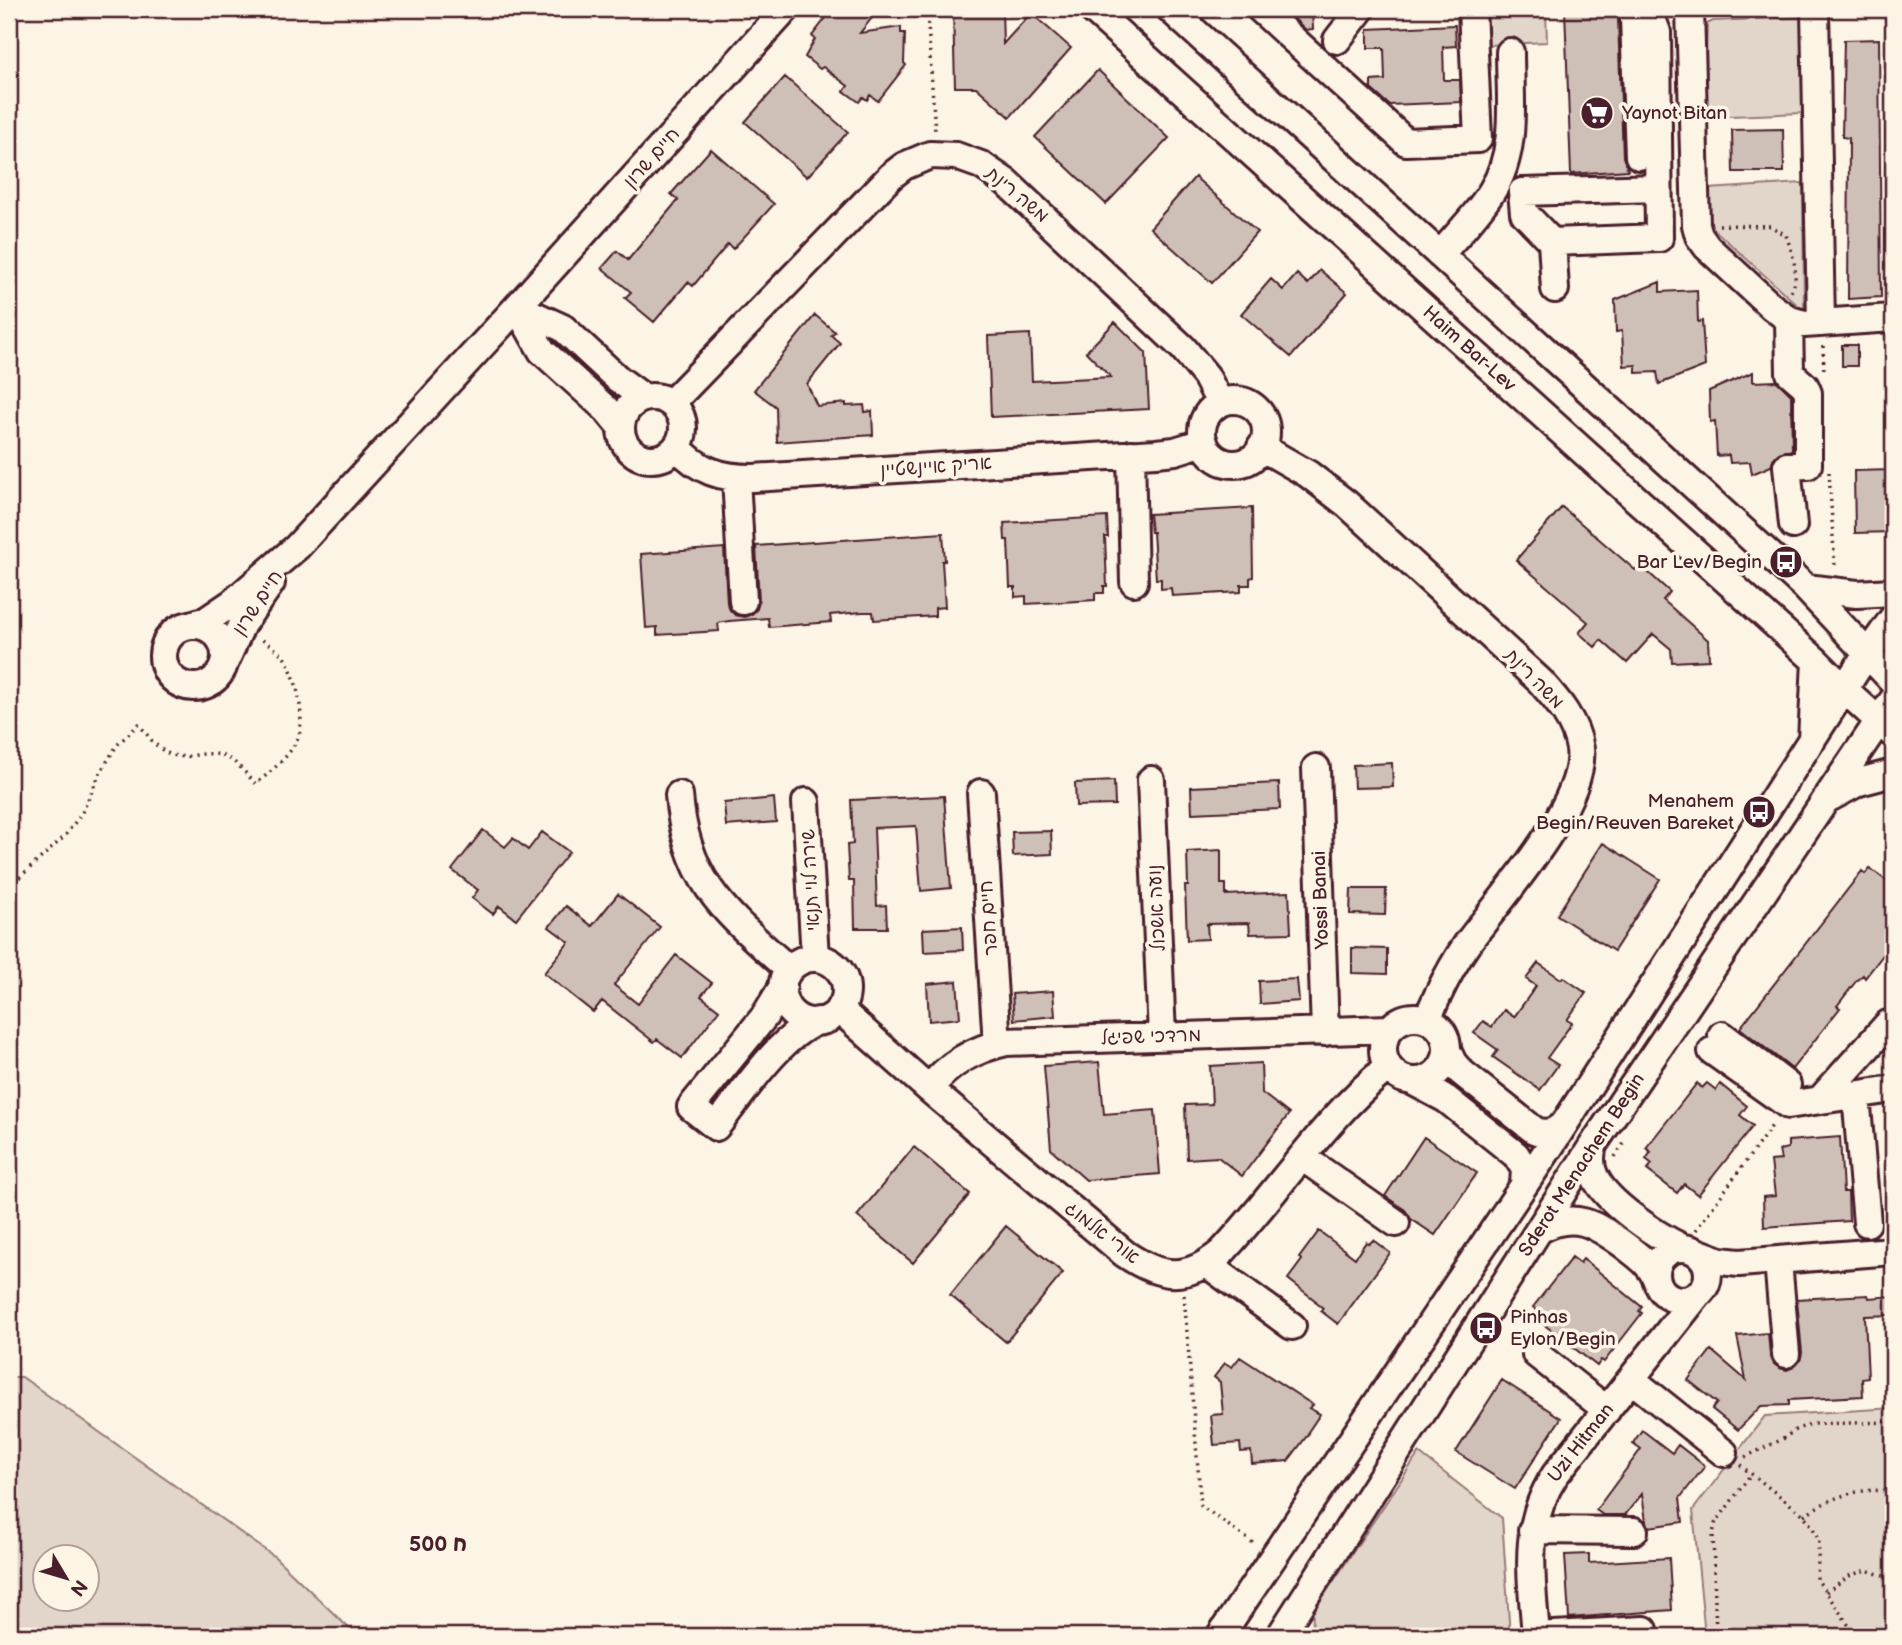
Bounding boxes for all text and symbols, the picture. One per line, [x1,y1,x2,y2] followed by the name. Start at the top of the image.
[1578,94,1616,132] supermarket icon: Yaynot Bitan
[1621,102,1727,125] place label: Yaynot Bitan
[619,123,685,193] street label: חיים שרון
[980,161,1053,228] street label: משה רינת
[1418,301,1521,397] street label: Haim Bar-Lev
[879,452,993,482] street label: אריק איינשטיין
[1767,543,1805,581] bus stop icon: Bar Lev/Begin
[1637,551,1762,574] place label: Bar Lev/Begin
[228,566,288,640] street label: חיים שרון
[1499,643,1568,714] street label: משה רינת
[1536,790,1734,835] place label: Menahem Begin/Reuven Bareket
[1740,793,1778,831] bus stop icon: Menahem Begin/Reuven Bareket
[797,828,825,932] street label: שירה לוי תנאי
[1308,850,1334,951] street label: Yossi Banai
[1143,864,1171,952] street label: נועה אשכול
[975,879,1003,957] street label: חיים חפר
[1100,1024,1202,1050] street label: מרדכי שפיגל
[1514,1069,1650,1261] street label: Sderot Menachem Begin
[1060,1197,1144,1269] street label: אורי אלמוג
[1510,1306,1616,1351] place label: Pinhas Eylon/Begin
[1467,1309,1505,1347] bus stop icon: Pinhas Eylon/Begin
[1543,1399,1619,1487] street label: Uzi Hitman
[409,1532,467,1557] district label: ח 500
[32,1544,102,1614] north arrow
[65,1575,92,1600] text: N

